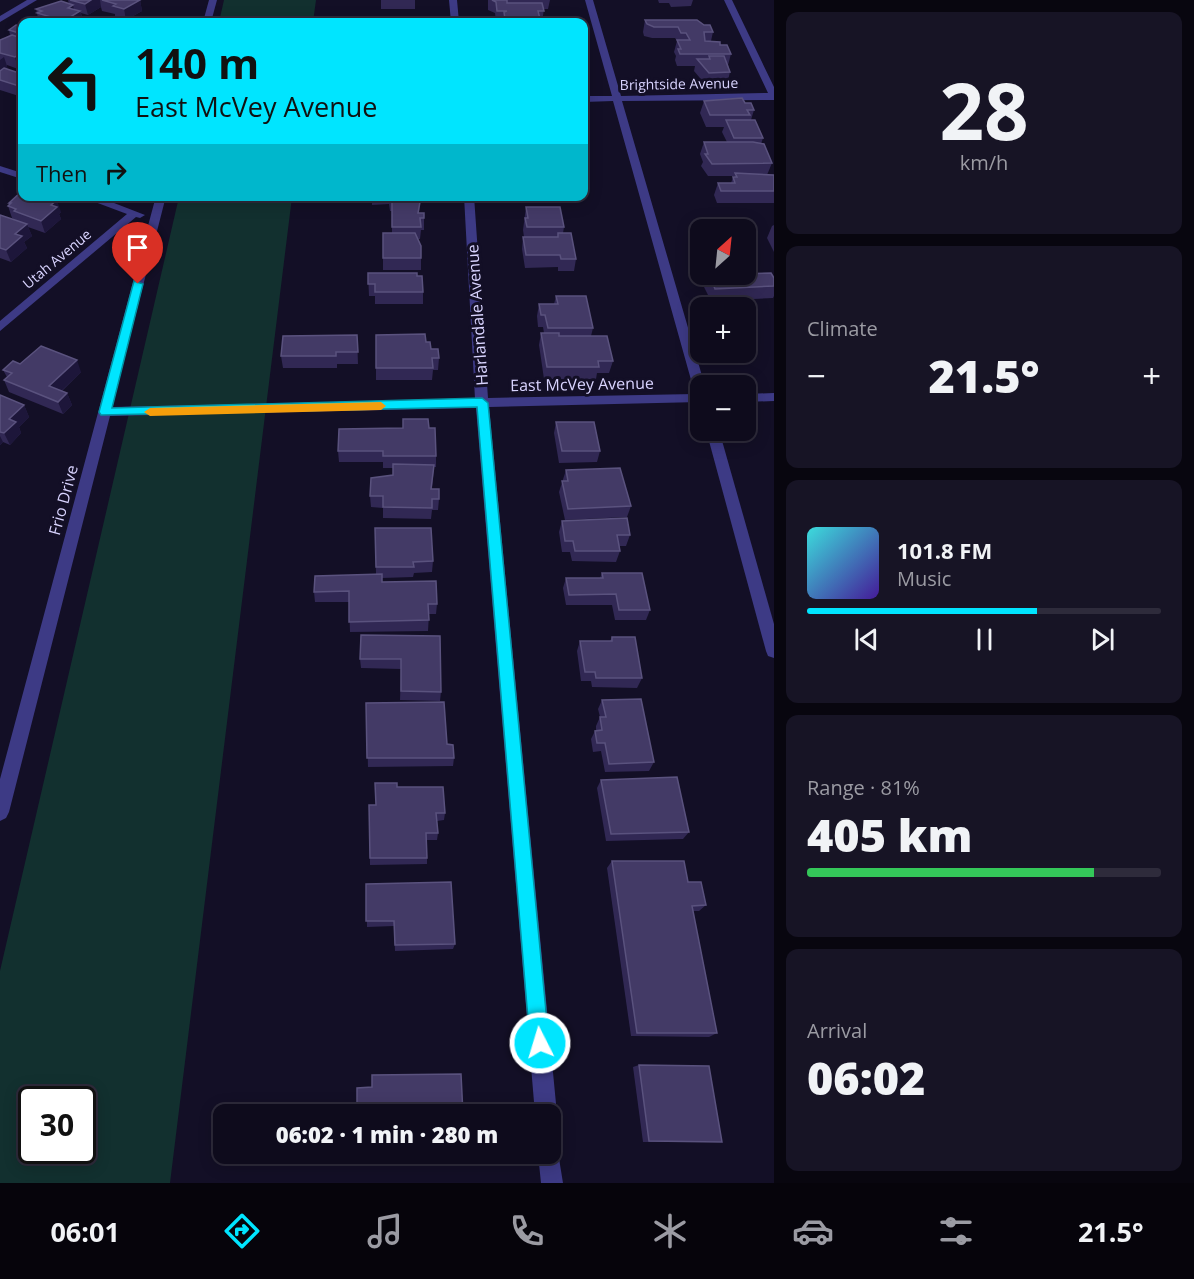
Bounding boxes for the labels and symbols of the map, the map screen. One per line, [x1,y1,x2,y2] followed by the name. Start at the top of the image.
[620,73,739,94] street label: Brightside Avenue
[690,219,756,285] north arrow
[112,222,163,284] pin
[18,224,95,293] street label: Utah Avenue
[461,244,493,386] street label: Harlandale Avenue
[510,372,654,396] street label: East McVey Avenue
[43,462,83,538] street label: Frio Drive
[508,1011,572,1075] position arrow
[18,1086,96,1164] speed limit sign: 30

